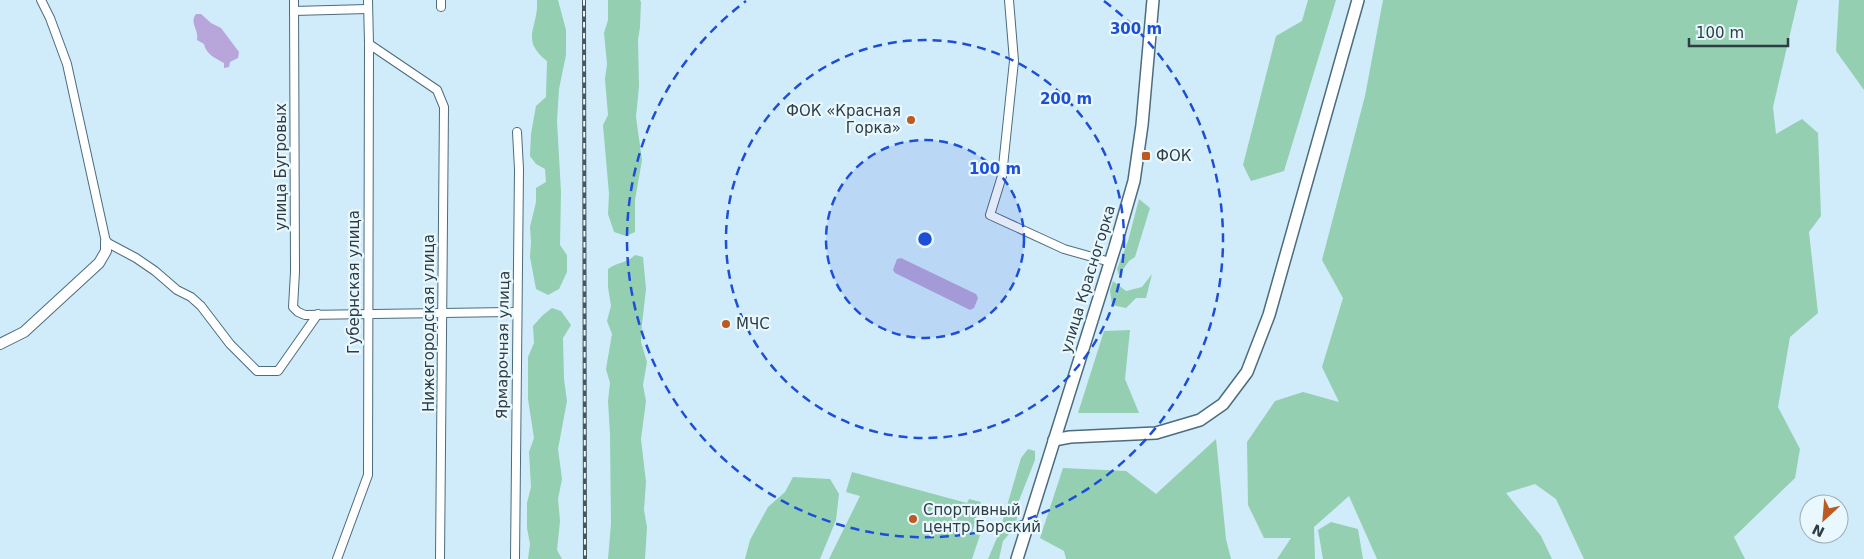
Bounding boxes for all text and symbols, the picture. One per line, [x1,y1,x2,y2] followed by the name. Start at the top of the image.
[1689,15,1788,47] scale bar
[1110,20,1162,38] text: 300 m
[1696,24,1744,42] text: 100 m
[1040,90,1092,108] text: 200 m
[786,102,901,137] place label: ФОК «Красная Горка»
[272,103,290,231] street label: улица Бугровых
[905,114,917,126] marker: ФОК «Красная Горка»
[1156,147,1192,165] place label: ФОК
[1140,150,1152,162] marker: ФОК
[969,160,1021,178] text: 100 m
[1057,203,1119,355] street label: улица Красногорка
[345,210,363,354] street label: Губернская улица
[916,230,934,248] centre of rings
[420,234,438,412] street label: Нижегородская улица
[493,271,513,419] street label: Ярмарочная улица
[736,315,770,333] place label: МЧС
[720,318,732,330] marker: МЧС
[1799,494,1849,544] north arrow
[923,501,1041,536] place label: Спортивный центр Борский
[907,513,919,525] marker: Спортивный центр Борский
[1810,521,1827,540] text: N

